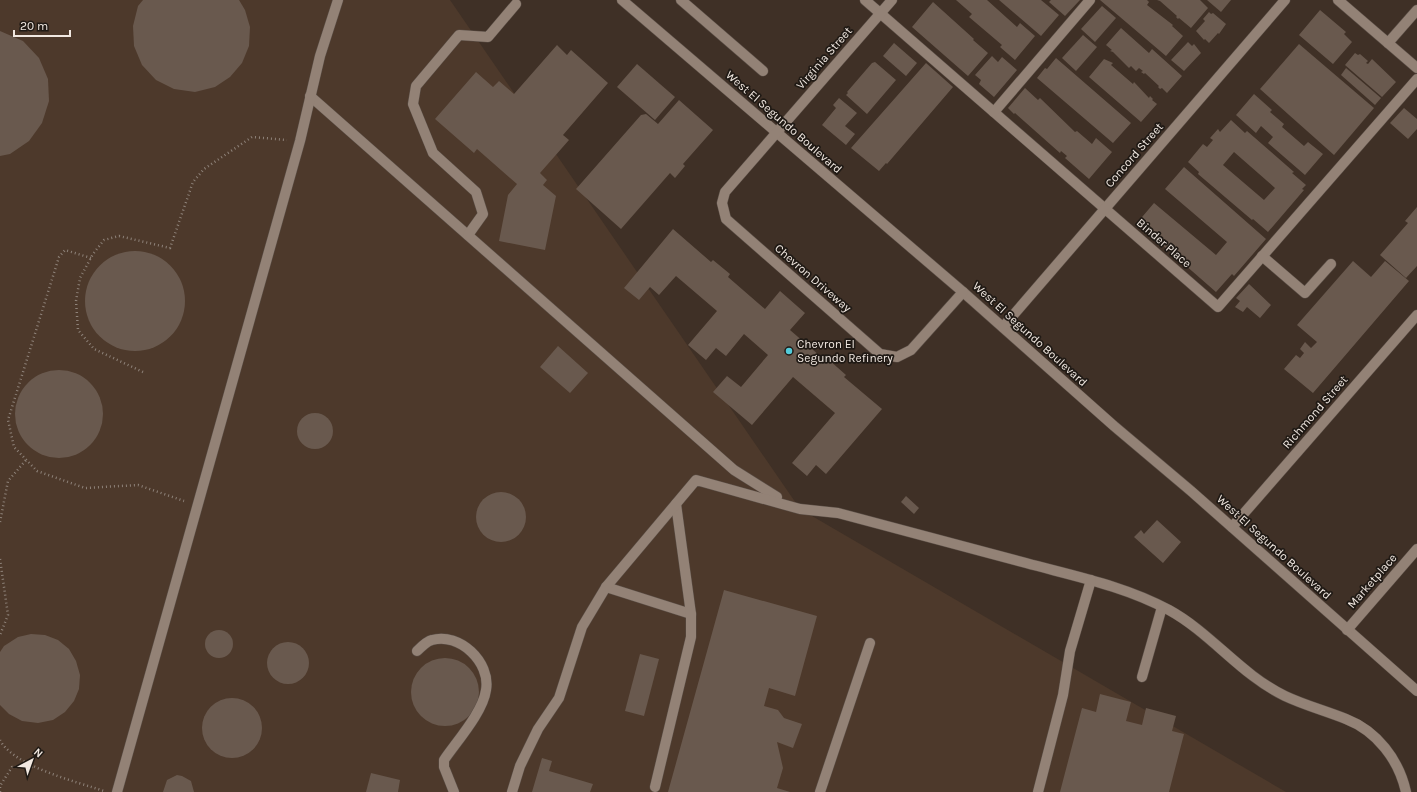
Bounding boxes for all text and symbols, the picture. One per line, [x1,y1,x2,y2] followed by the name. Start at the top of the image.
[14,12,70,38] scale bar
[20,19,48,33] text: 20 m
[793,24,855,92] street label: Virginia Street
[723,68,845,176] street label: West El Segundo Boulevard
[1102,119,1166,190] street label: Concord Street
[1134,216,1194,270] street label: Binder Place
[772,241,854,315] street label: Chevron Driveway
[970,279,1090,389] street label: West El Segundo Boulevard
[797,337,893,365] place label: Chevron El Segundo Refinery
[784,346,794,356] marker: Chevron El Segundo Refinery
[1279,372,1351,451] street label: Richmond Street
[1214,492,1334,602] street label: West El Segundo Boulevard
[1344,551,1400,611] street label: Marketplace
[12,740,52,780] north arrow
[31,745,45,760] text: N

